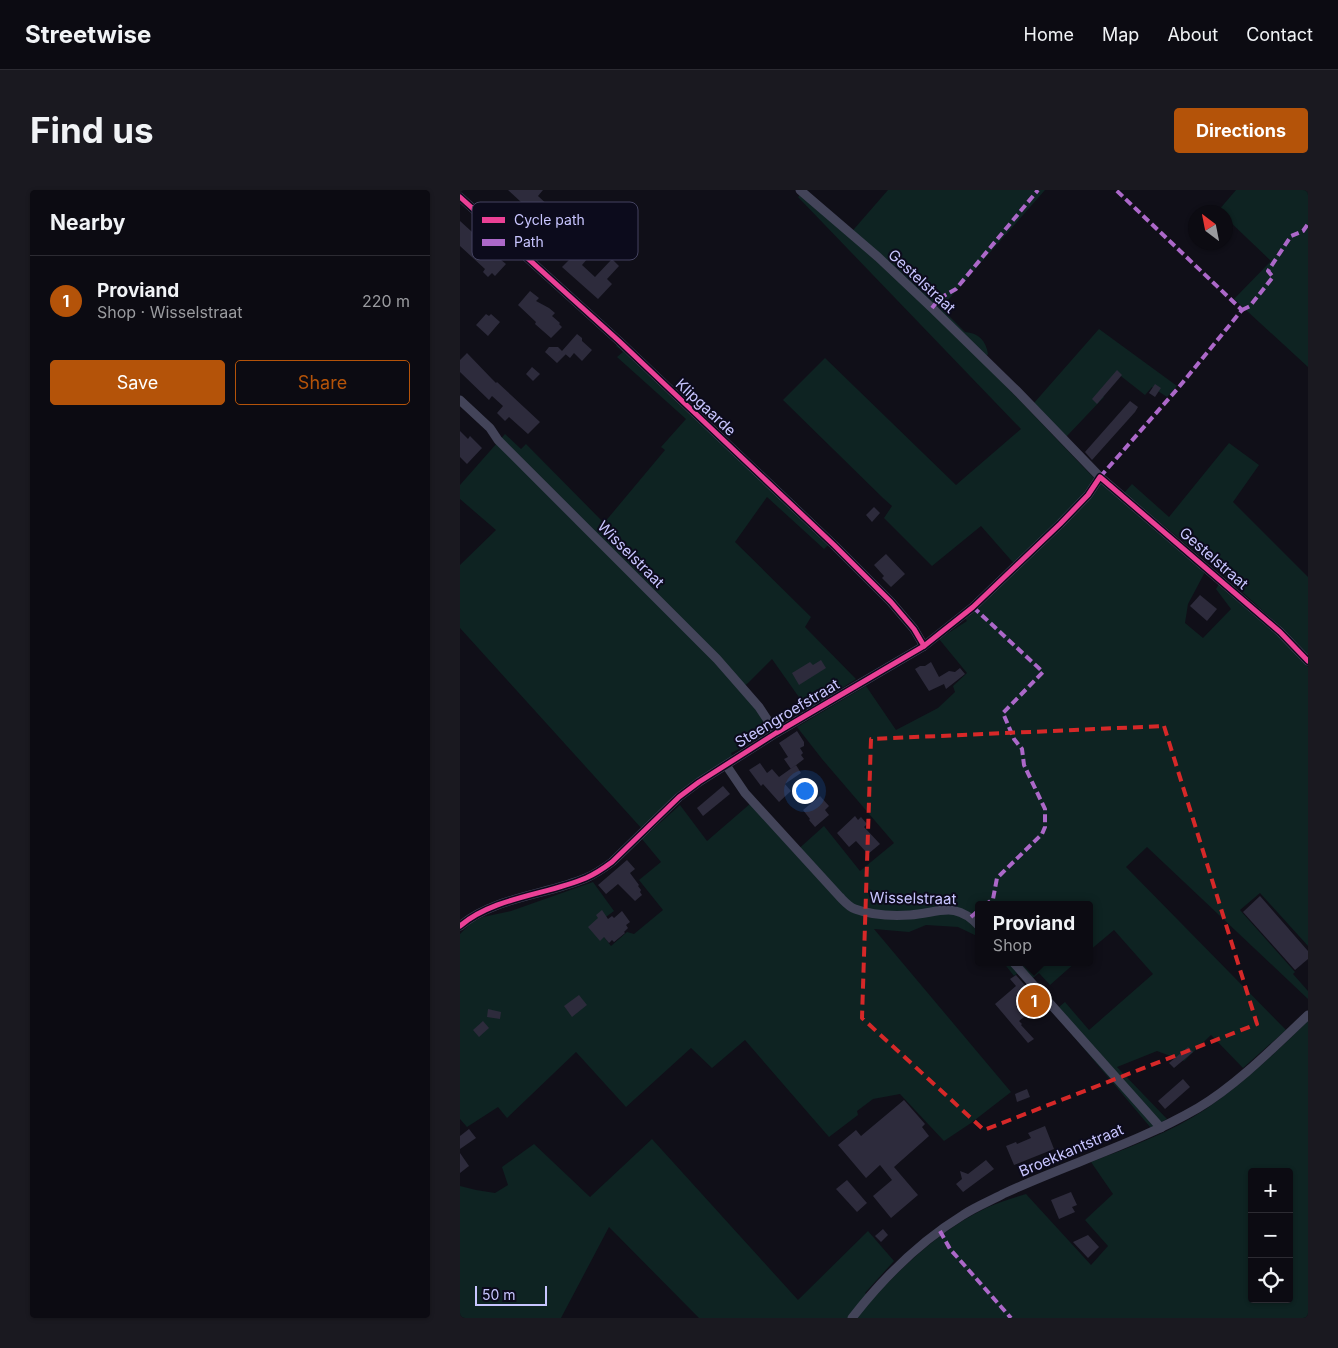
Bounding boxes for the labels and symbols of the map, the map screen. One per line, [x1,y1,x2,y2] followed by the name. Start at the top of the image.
[472,202,638,260] legend
[1188,205,1233,250] north arrow
[514,211,585,228] text: Cycle path
[514,233,544,250] text: Path
[884,245,960,317] street label: Gestelstraat
[672,374,740,440] street label: Klipgaarde
[594,517,668,591] street label: Wisselstraat
[1176,523,1252,593] street label: Gestelstraat
[731,674,843,752] street label: Steengroefstraat
[792,778,818,804] your location
[869,888,957,908] street label: Wisselstraat
[1018,982,1050,1020] pin: 1
[1016,1119,1126,1181] street label: Broekkantstraat
[475,1283,548,1306] scale bar

